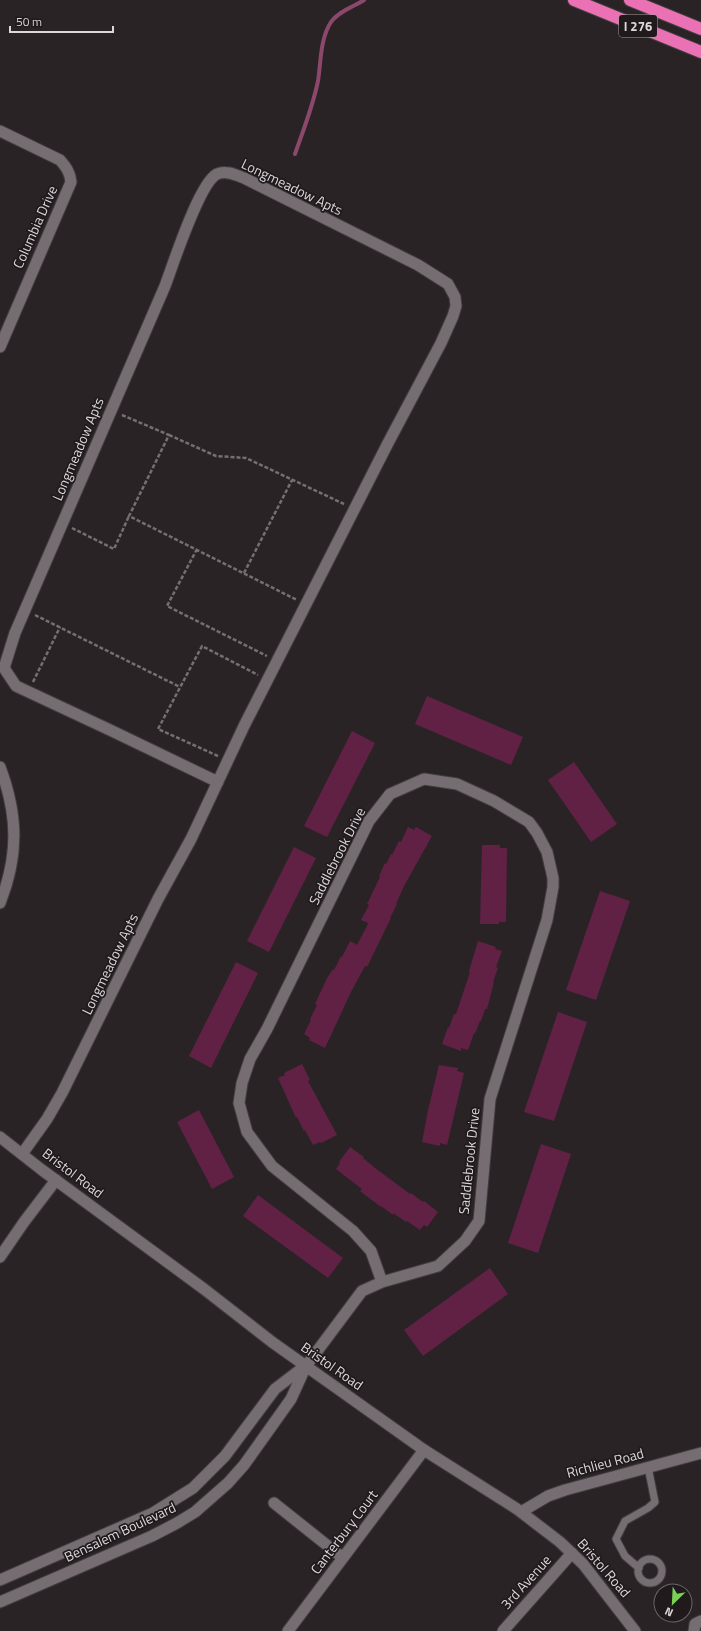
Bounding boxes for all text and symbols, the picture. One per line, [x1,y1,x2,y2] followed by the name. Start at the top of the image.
[10,8,113,34] scale bar
[16,12,42,31] text: 50 m
[619,15,657,37] road number: I 276
[238,153,346,220] street label: Longmeadow Apts
[7,182,62,271] street label: Columbia Drive
[46,394,109,504] street label: Longmeadow Apts
[303,803,370,908] street label: Saddlebrook Drive
[76,910,143,1018] street label: Longmeadow Apts
[452,1107,485,1215] street label: Saddlebrook Drive
[38,1143,108,1203] street label: Bristol Road
[297,1336,368,1395] street label: Bristol Road
[564,1442,646,1483] street label: Richlieu Road
[305,1485,382,1578] street label: Canterbury Court
[60,1496,179,1567] street label: Bensalem Boulevard
[573,1534,636,1602] street label: Bristol Road
[495,1550,556,1614] street label: 3rd Avenue
[653,1583,693,1623] north arrow
[662,1603,676,1621] text: N

